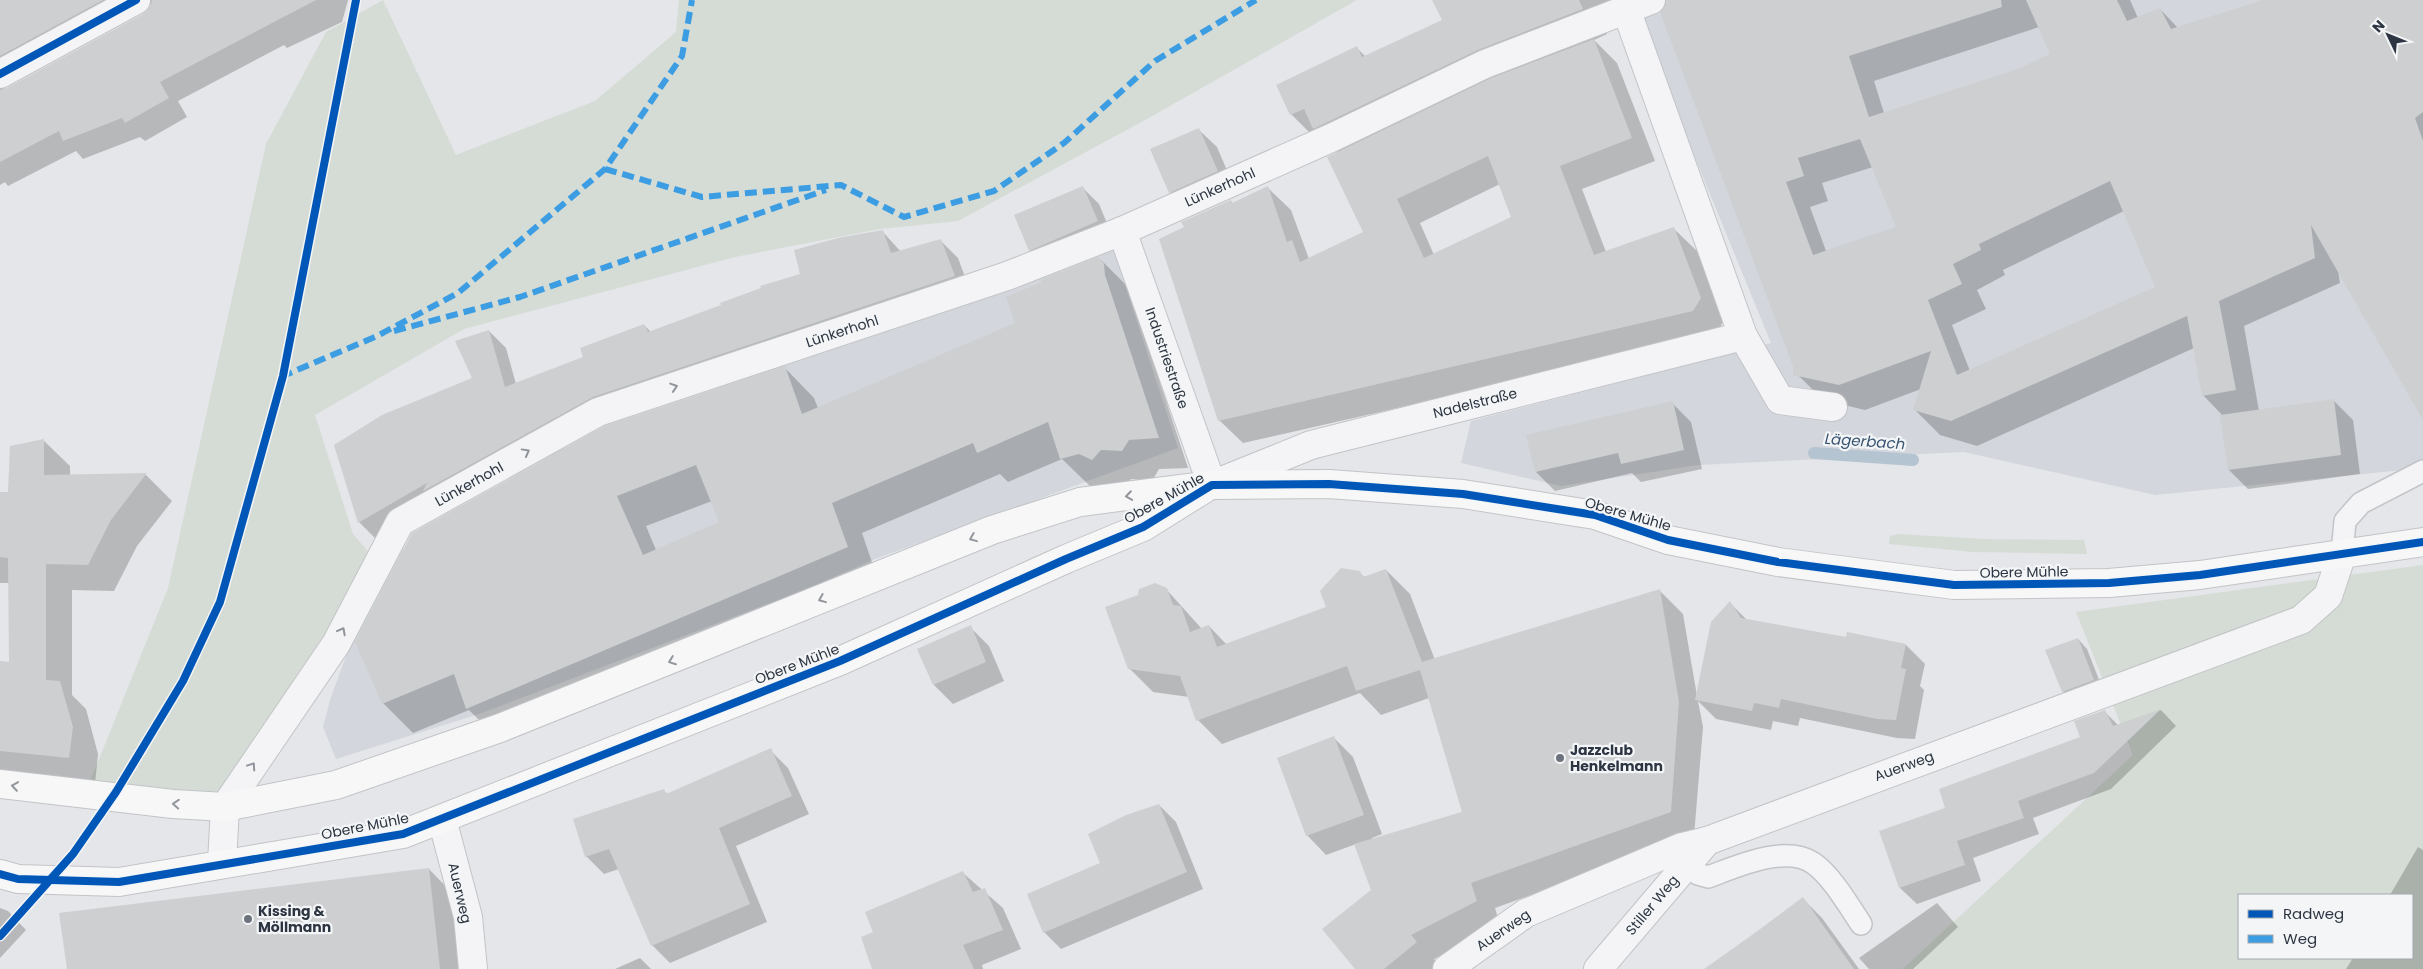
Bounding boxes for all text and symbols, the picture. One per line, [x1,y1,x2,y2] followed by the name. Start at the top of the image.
[2363,10,2413,60] north arrow
[2368,15,2389,37] text: N
[1181,163,1259,211] street label: Lünkerhohl
[1140,305,1194,412] street label: Industriestraße
[803,310,881,352] street label: Lünkerhohl
[669,383,678,393] one-way arrow
[1431,383,1520,423] street label: Nadelstraße
[1824,428,1906,454] water label: Lägerbach
[521,448,530,458] one-way arrow
[431,457,507,511] street label: Lünkerhohl
[1120,468,1208,528] street label: Obere Mühle
[1124,490,1133,500] one-way arrow
[1583,492,1674,536] street label: Obere Mühle
[969,532,977,542] one-way arrow
[1979,561,2069,583] street label: Obere Mühle
[818,592,827,603] one-way arrow
[336,627,346,636] one-way arrow
[752,639,842,689] street label: Obere Mühle
[668,655,676,665] one-way arrow
[1570,740,1663,776] place label: Jazzclub Henkelmann
[1871,746,1937,786] street label: Auerweg
[1554,752,1566,764] marker: Jazzclub Henkelmann
[246,763,256,772] one-way arrow
[10,782,19,792] one-way arrow
[172,799,180,810] one-way arrow
[319,808,411,844] street label: Obere Mühle
[443,861,477,925] street label: Auerweg
[1621,871,1683,939] street label: Stiller Weg
[2238,894,2413,959] legend
[258,901,331,937] place label: Kissing & Möllmann
[2283,903,2344,924] text: Radweg
[1472,904,1534,956] street label: Auerweg
[242,913,254,925] marker: Kissing & Möllmann
[2283,928,2317,949] text: Weg

